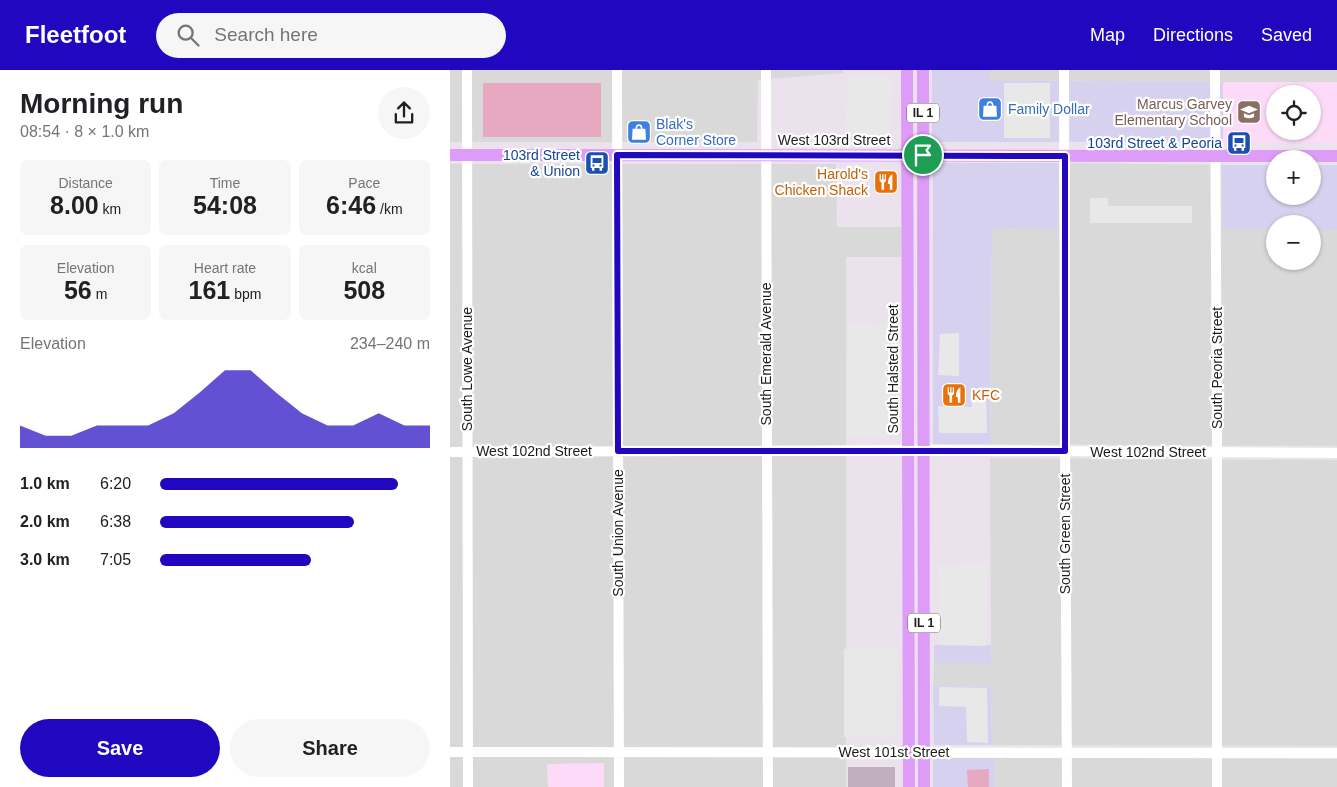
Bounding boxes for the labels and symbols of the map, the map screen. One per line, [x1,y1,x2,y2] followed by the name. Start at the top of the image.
[977,96,1003,122] shop icon: Family Dollar
[1114,96,1232,128] place label: Marcus Garvey Elementary School
[1236,99,1262,125] school or university icon: Marcus Garvey Elementary School
[1008,101,1090,117] place label: Family Dollar
[907,104,939,122] road number: IL 1
[656,116,736,148] place label: Blak's Corner Store
[626,119,652,145] shop icon: Blak's Corner Store
[1226,130,1252,156] bus stop icon: 103rd Street & Peoria
[778,132,890,148] street label: West 103rd Street
[902,134,944,176] pin
[1087,135,1222,151] place label: 103rd Street & Peoria
[503,147,580,179] place label: 103rd Street & Union
[584,150,610,176] bus stop icon: 103rd Street & Union
[775,166,869,198] place label: Harold's Chicken Shack
[873,169,899,195] restaurant icon: Harold's Chicken Shack
[758,282,774,425] street label: South Emerald Avenue
[885,304,901,434] street label: South Halsted Street
[459,307,475,431] street label: South Lowe Avenue
[1209,307,1225,429] street label: South Peoria Street
[941,382,967,408] restaurant icon: KFC
[972,387,1000,403] place label: KFC
[476,443,592,459] street label: West 102nd Street
[1090,444,1206,460] street label: West 102nd Street
[610,469,626,597] street label: South Union Avenue
[1057,474,1073,594] street label: South Green Street
[908,614,940,632] road number: IL 1
[838,744,950,760] street label: West 101st Street

